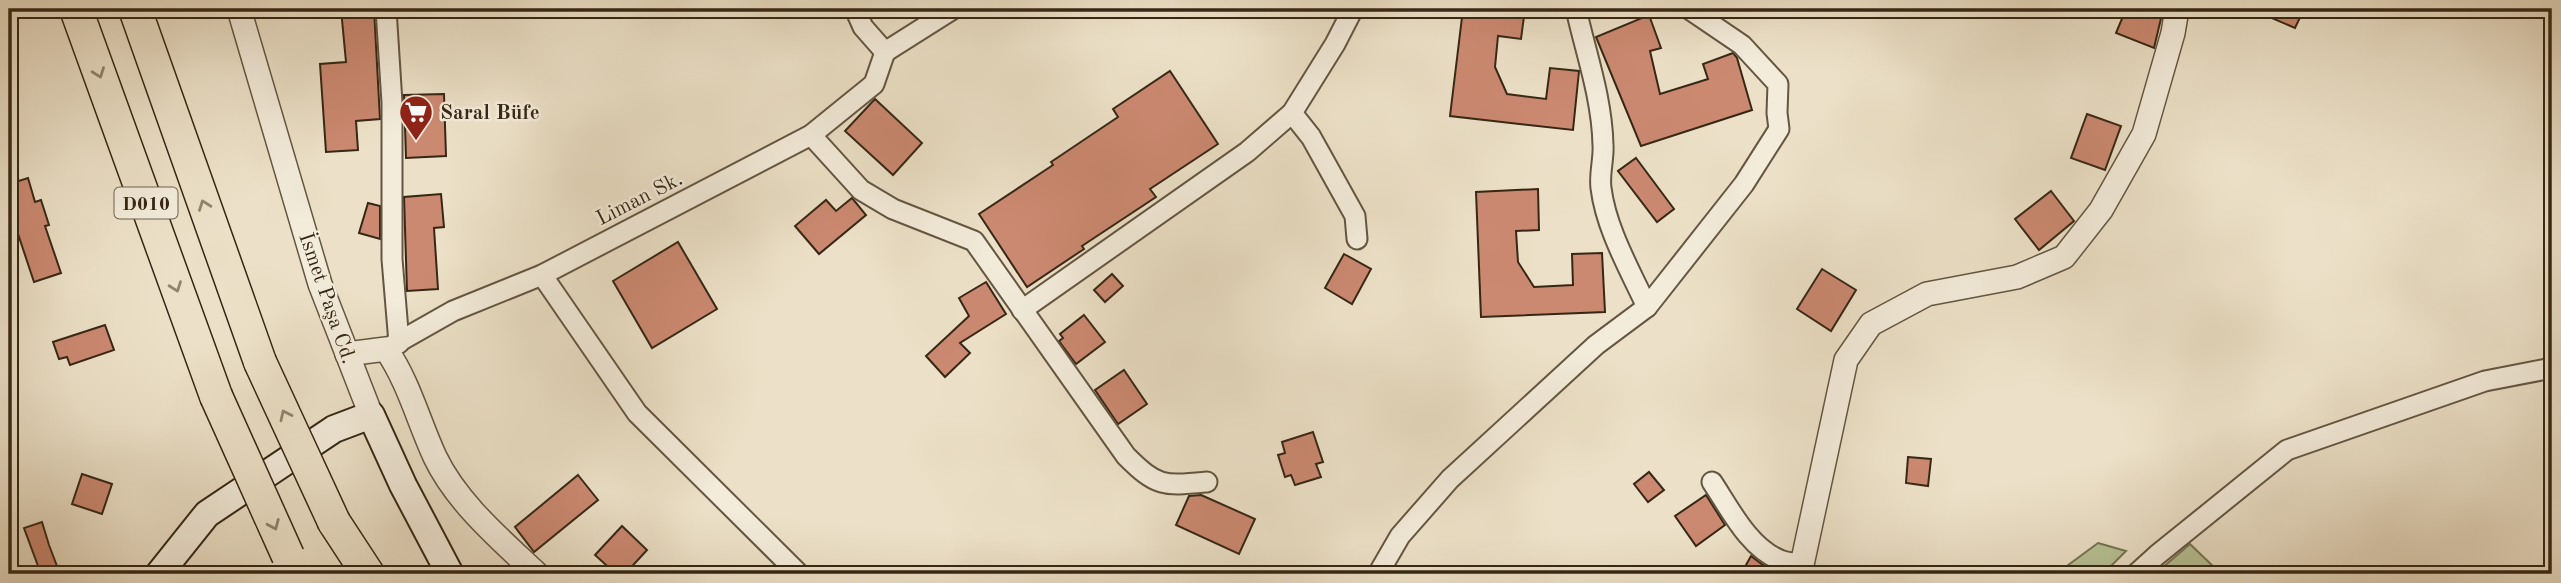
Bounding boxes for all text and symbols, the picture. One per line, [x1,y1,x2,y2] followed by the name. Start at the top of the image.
[90,67,104,79] one-way arrow
[397,93,435,142] supermarket icon: Saral Büfe
[440,103,540,124] place label: Saral Büfe
[593,169,686,230] street label: Liman Sk.
[114,188,178,218] road number: D010
[199,200,213,212] one-way arrow
[294,229,363,367] street label: İsmet Paşa Cd.
[168,280,182,292] one-way arrow
[279,410,293,422] one-way arrow
[266,518,280,531] one-way arrow

